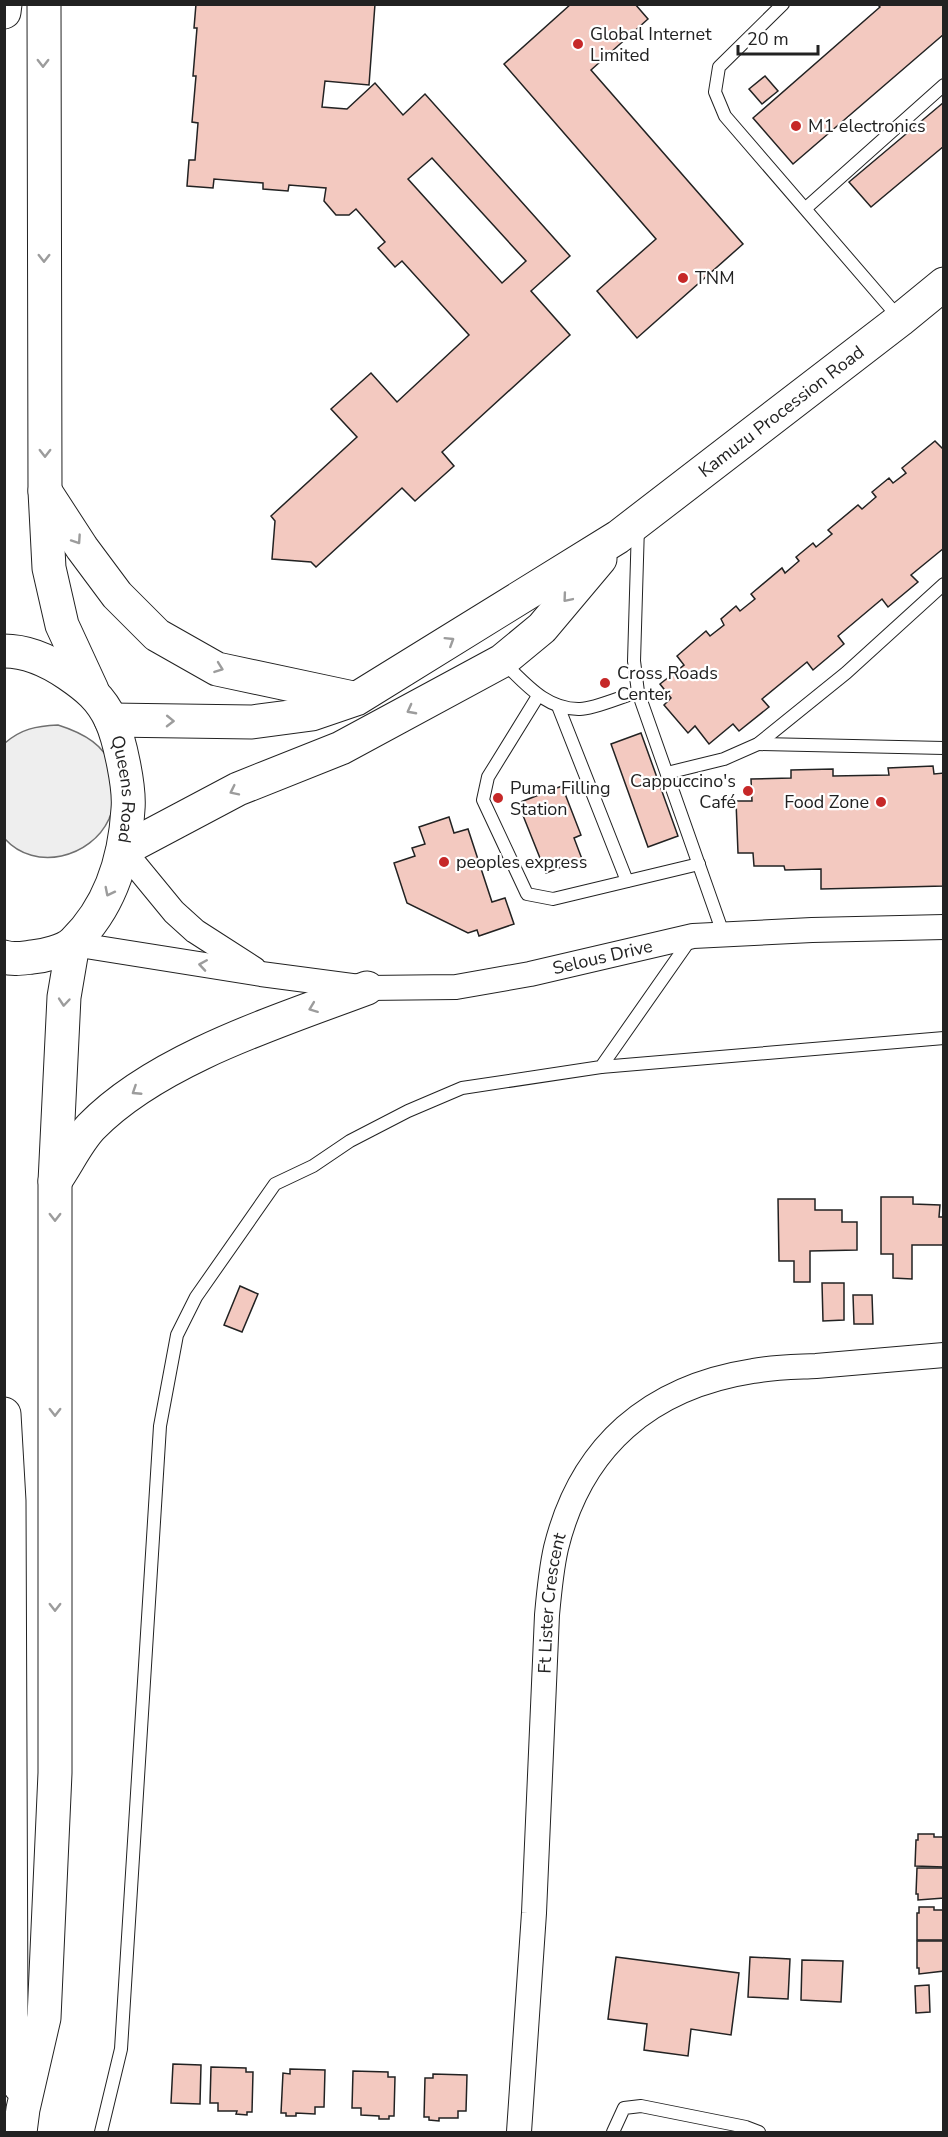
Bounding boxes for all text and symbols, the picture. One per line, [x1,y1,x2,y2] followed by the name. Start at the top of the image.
[738,18,818,56] scale bar
[590,22,712,67] place label: Global Internet Limited
[747,27,789,51] text: 20 m
[571,37,585,51] marker: Global Internet Limited
[37,58,49,67] one-way arrow
[808,114,926,138] place label: M1 electronics
[789,119,803,133] marker: M1 electronics
[38,253,50,262] one-way arrow
[695,266,735,290] place label: TNM
[676,271,690,285] marker: TNM
[693,340,869,483] street label: Kamuzu Procession Road
[39,448,51,457] one-way arrow
[70,533,81,544] one-way arrow
[564,591,575,602] one-way arrow
[444,636,454,648] one-way arrow
[213,661,224,674] one-way arrow
[617,661,718,706] place label: Cross Roads Center
[598,676,612,690] marker: Cross Roads Center
[407,703,417,714] one-way arrow
[165,715,174,727] one-way arrow
[105,733,140,845] street label: Queens Road
[630,769,736,814] place label: Cappuccino's Café
[510,776,611,821] place label: Puma Filling Station
[229,784,240,796] one-way arrow
[741,784,755,798] marker: Cappuccino's Café
[784,790,869,814] place label: Food Zone
[491,791,505,805] marker: Puma Filling Station
[874,795,888,809] marker: Food Zone
[456,850,587,874] place label: peoples express
[437,855,451,869] marker: peoples express
[104,886,116,897] one-way arrow
[550,934,655,980] street label: Selous Drive
[199,959,208,971] one-way arrow
[58,997,71,1006] one-way arrow
[308,1001,318,1014] one-way arrow
[132,1083,143,1094] one-way arrow
[49,1213,61,1222] one-way arrow
[49,1408,61,1417] one-way arrow
[532,1529,572,1674] street label: Ft Lister Crescent
[49,1603,61,1612] one-way arrow

